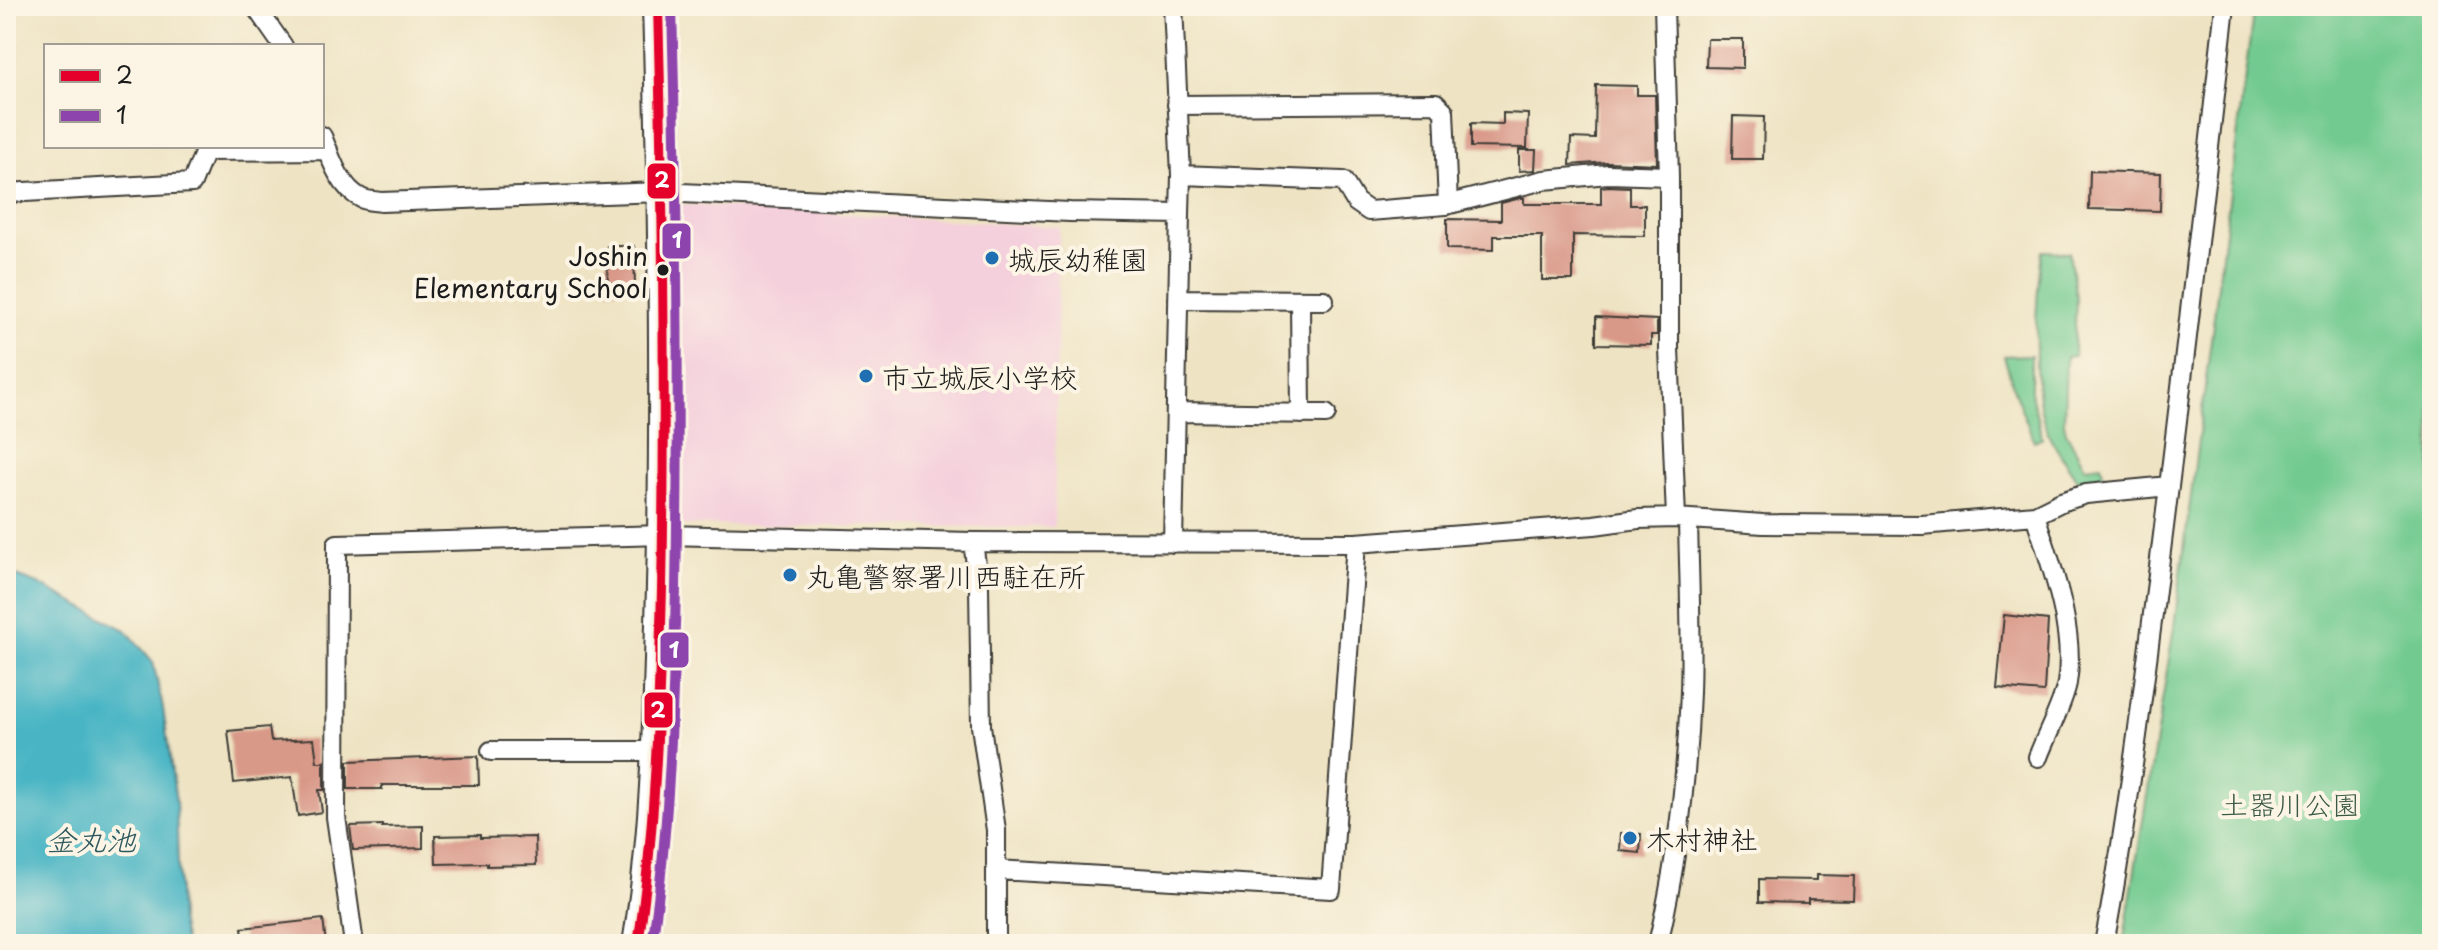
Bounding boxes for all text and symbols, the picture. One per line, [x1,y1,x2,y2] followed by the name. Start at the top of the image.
[44,44,324,148] legend
[116,56,133,92] text: 2
[116,96,127,132] text: 1
[646,162,677,200] line badge: 2
[654,162,670,195] text: 2
[661,222,692,260] line badge: 1
[672,222,682,255] text: 1
[414,236,648,307] place label: Joshin Elementary School
[1008,237,1148,280] place label: 城辰幼稚園
[983,249,1001,267] marker: 城辰幼稚園
[655,262,671,278] marker: Joshin Elementary School
[882,355,1078,398] place label: 市立城辰小学校
[857,367,875,385] marker: 市立城辰小学校
[806,554,1086,597] place label: 丸亀警察署川西駐在所
[781,566,799,584] marker: 丸亀警察署川西駐在所
[659,631,690,669] line badge: 1
[669,632,679,665] text: 1
[643,691,674,729] line badge: 2
[650,692,666,725] text: 2
[2220,782,2360,825] park label: 土器川公園
[46,816,137,861] water label: 金丸池
[1646,817,1758,860] place label: 木村神社
[1621,829,1639,847] marker: 木村神社

